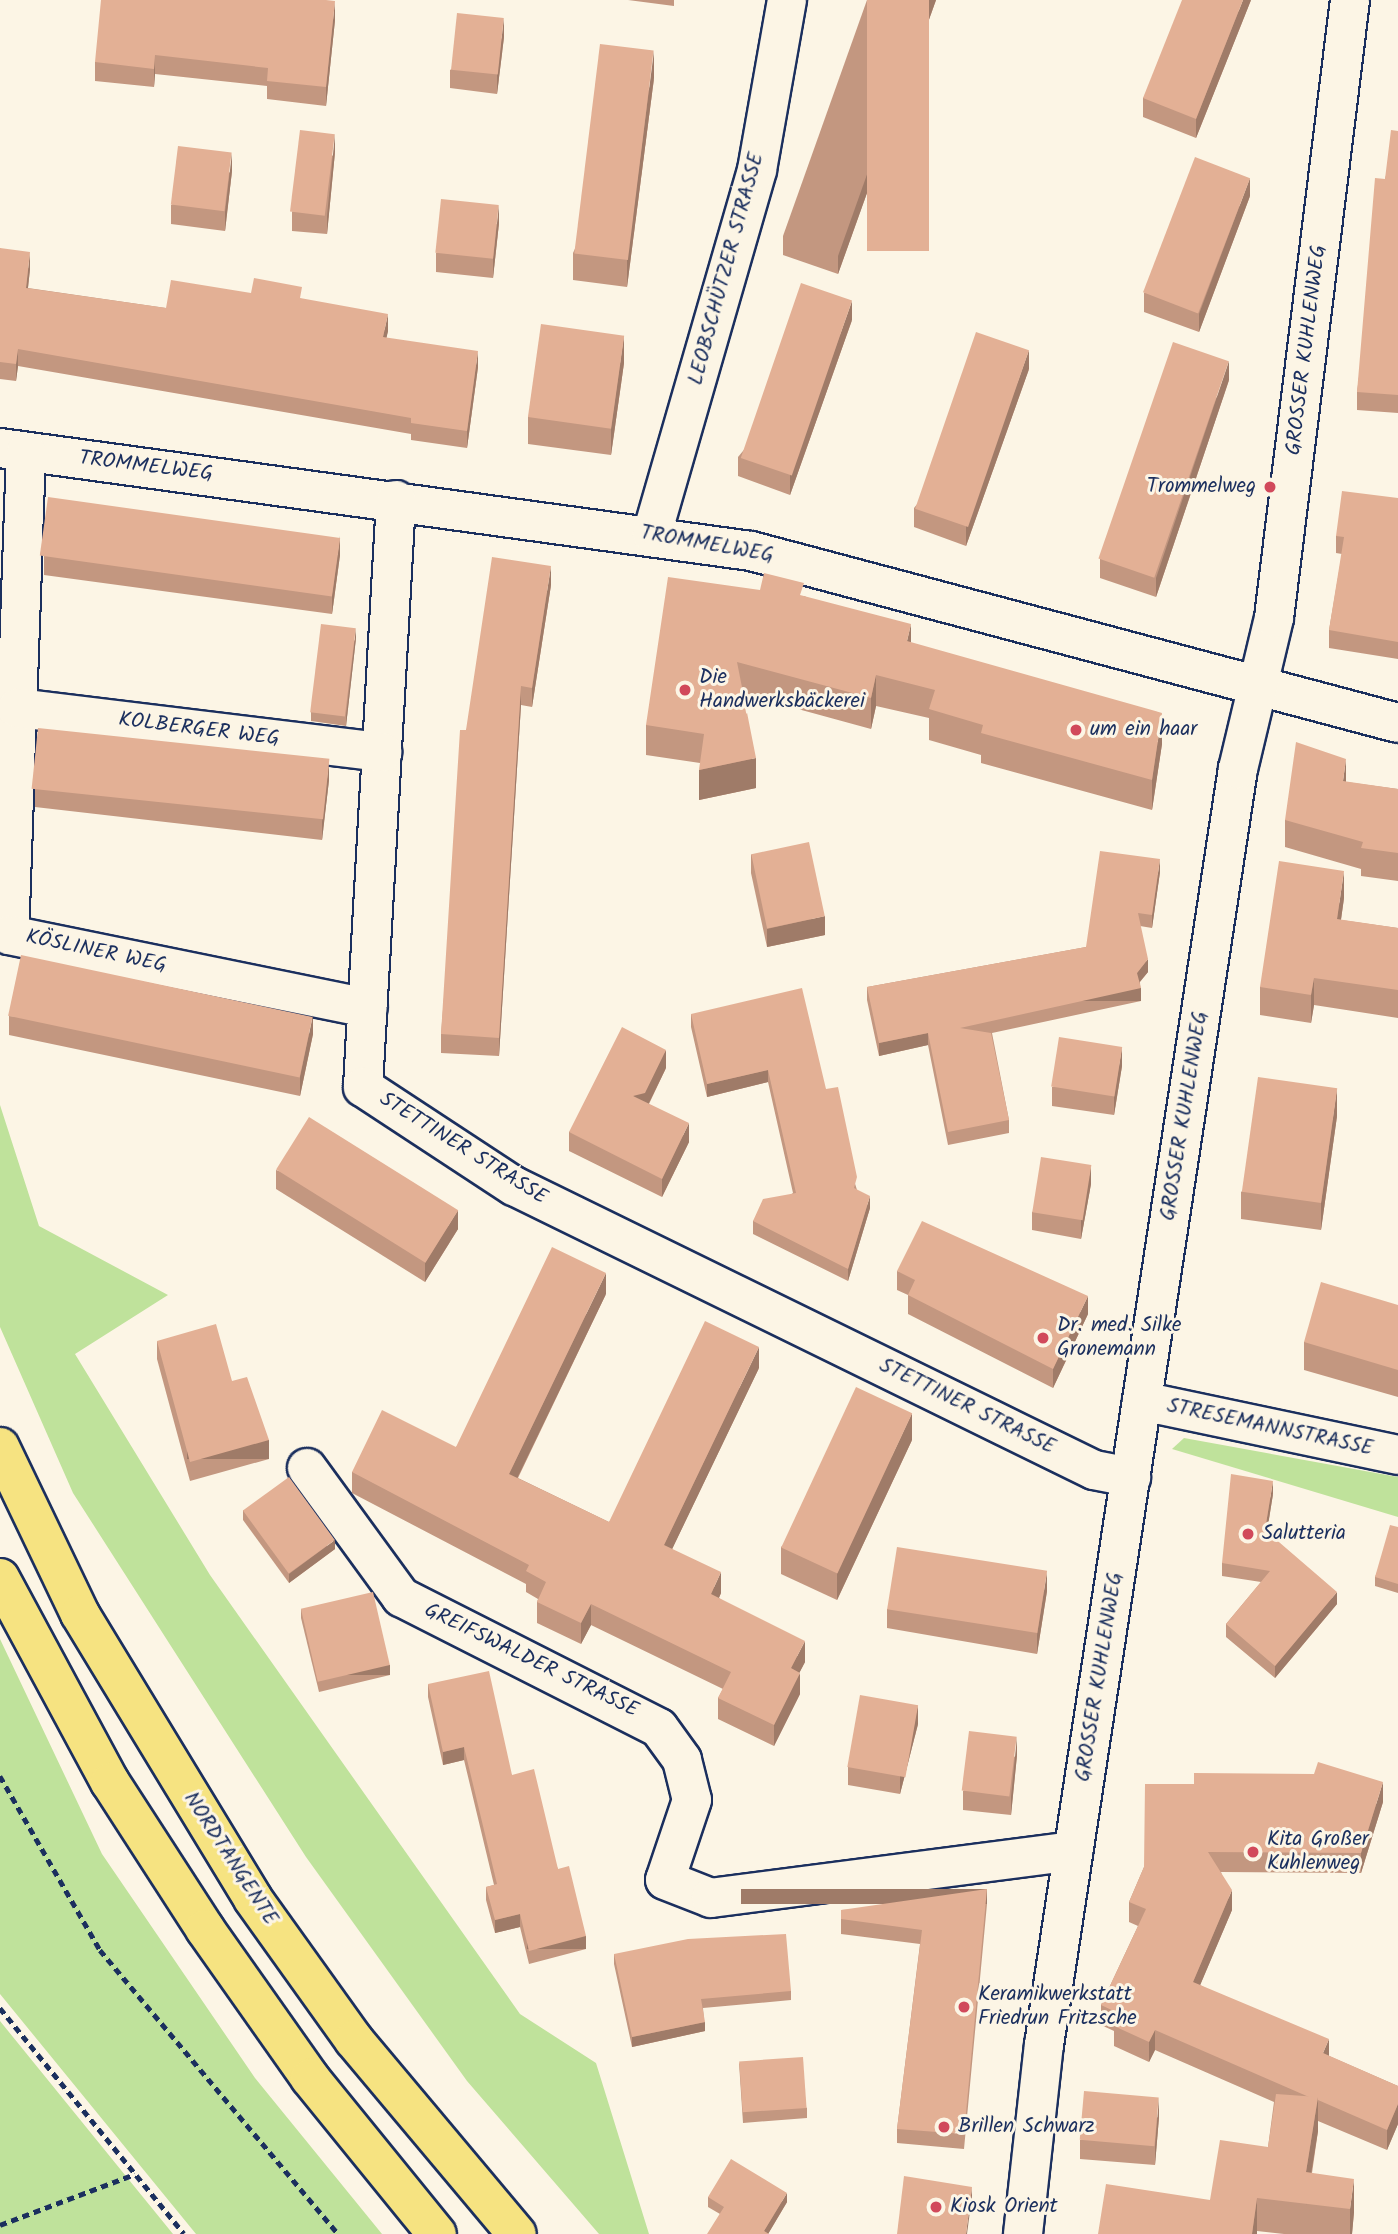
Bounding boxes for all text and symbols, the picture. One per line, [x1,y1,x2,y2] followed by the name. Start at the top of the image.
[684,150,770,388] street label: LEOBSCHÜTZER STRASSE
[1282,243,1332,457] street label: GROSSER KUHLENWEG
[78,446,214,488] street label: TROMMELWEG
[1147,474,1256,500] place label: Trommelweg
[1262,479,1278,495] marker: Trommelweg
[638,521,776,569] street label: TROMMELWEG
[699,665,865,715] place label: Die Handwerksbäckerei
[677,682,693,698] marker: Die Handwerksbäckerei
[117,708,281,752] street label: KOLBERGER WEG
[1090,717,1197,743] place label: um ein haar
[1068,722,1084,738] marker: um ein haar
[23,925,169,979] street label: KÖSLINER WEG
[1156,1009,1214,1223] street label: GROSSER KUHLENWEG
[375,1087,551,1211] street label: STETTINER STRASSE
[1057,1313,1182,1363] place label: Dr. med. Silke Gronemann
[1035,1330,1051,1346] marker: Dr. med. Silke Gronemann
[875,1353,1059,1461] street label: STETTINER STRASSE
[1165,1394,1375,1462] street label: STRESEMANNSTRASSE
[1262,1521,1346,1547] place label: Salutteria
[1240,1526,1256,1542] marker: Salutteria
[1071,1570,1129,1784] street label: GROSSER KUHLENWEG
[420,1598,642,1724] street label: GREIFSWALDER STRASSE
[178,1788,282,1930] street label: NORDTANGENTE
[1267,1827,1369,1877] place label: Kita Großer Kuhlenweg
[1245,1844,1261,1860] marker: Kita Großer Kuhlenweg
[978,1982,1137,2032] place label: Keramikwerkstatt Friedrun Fritzsche
[956,1999,972,2015] marker: Keramikwerkstatt Friedrun Fritzsche
[958,2114,1095,2140] place label: Brillen Schwarz
[936,2119,952,2135] marker: Brillen Schwarz
[950,2194,1058,2220] place label: Kiosk Orient
[928,2199,944,2215] marker: Kiosk Orient

